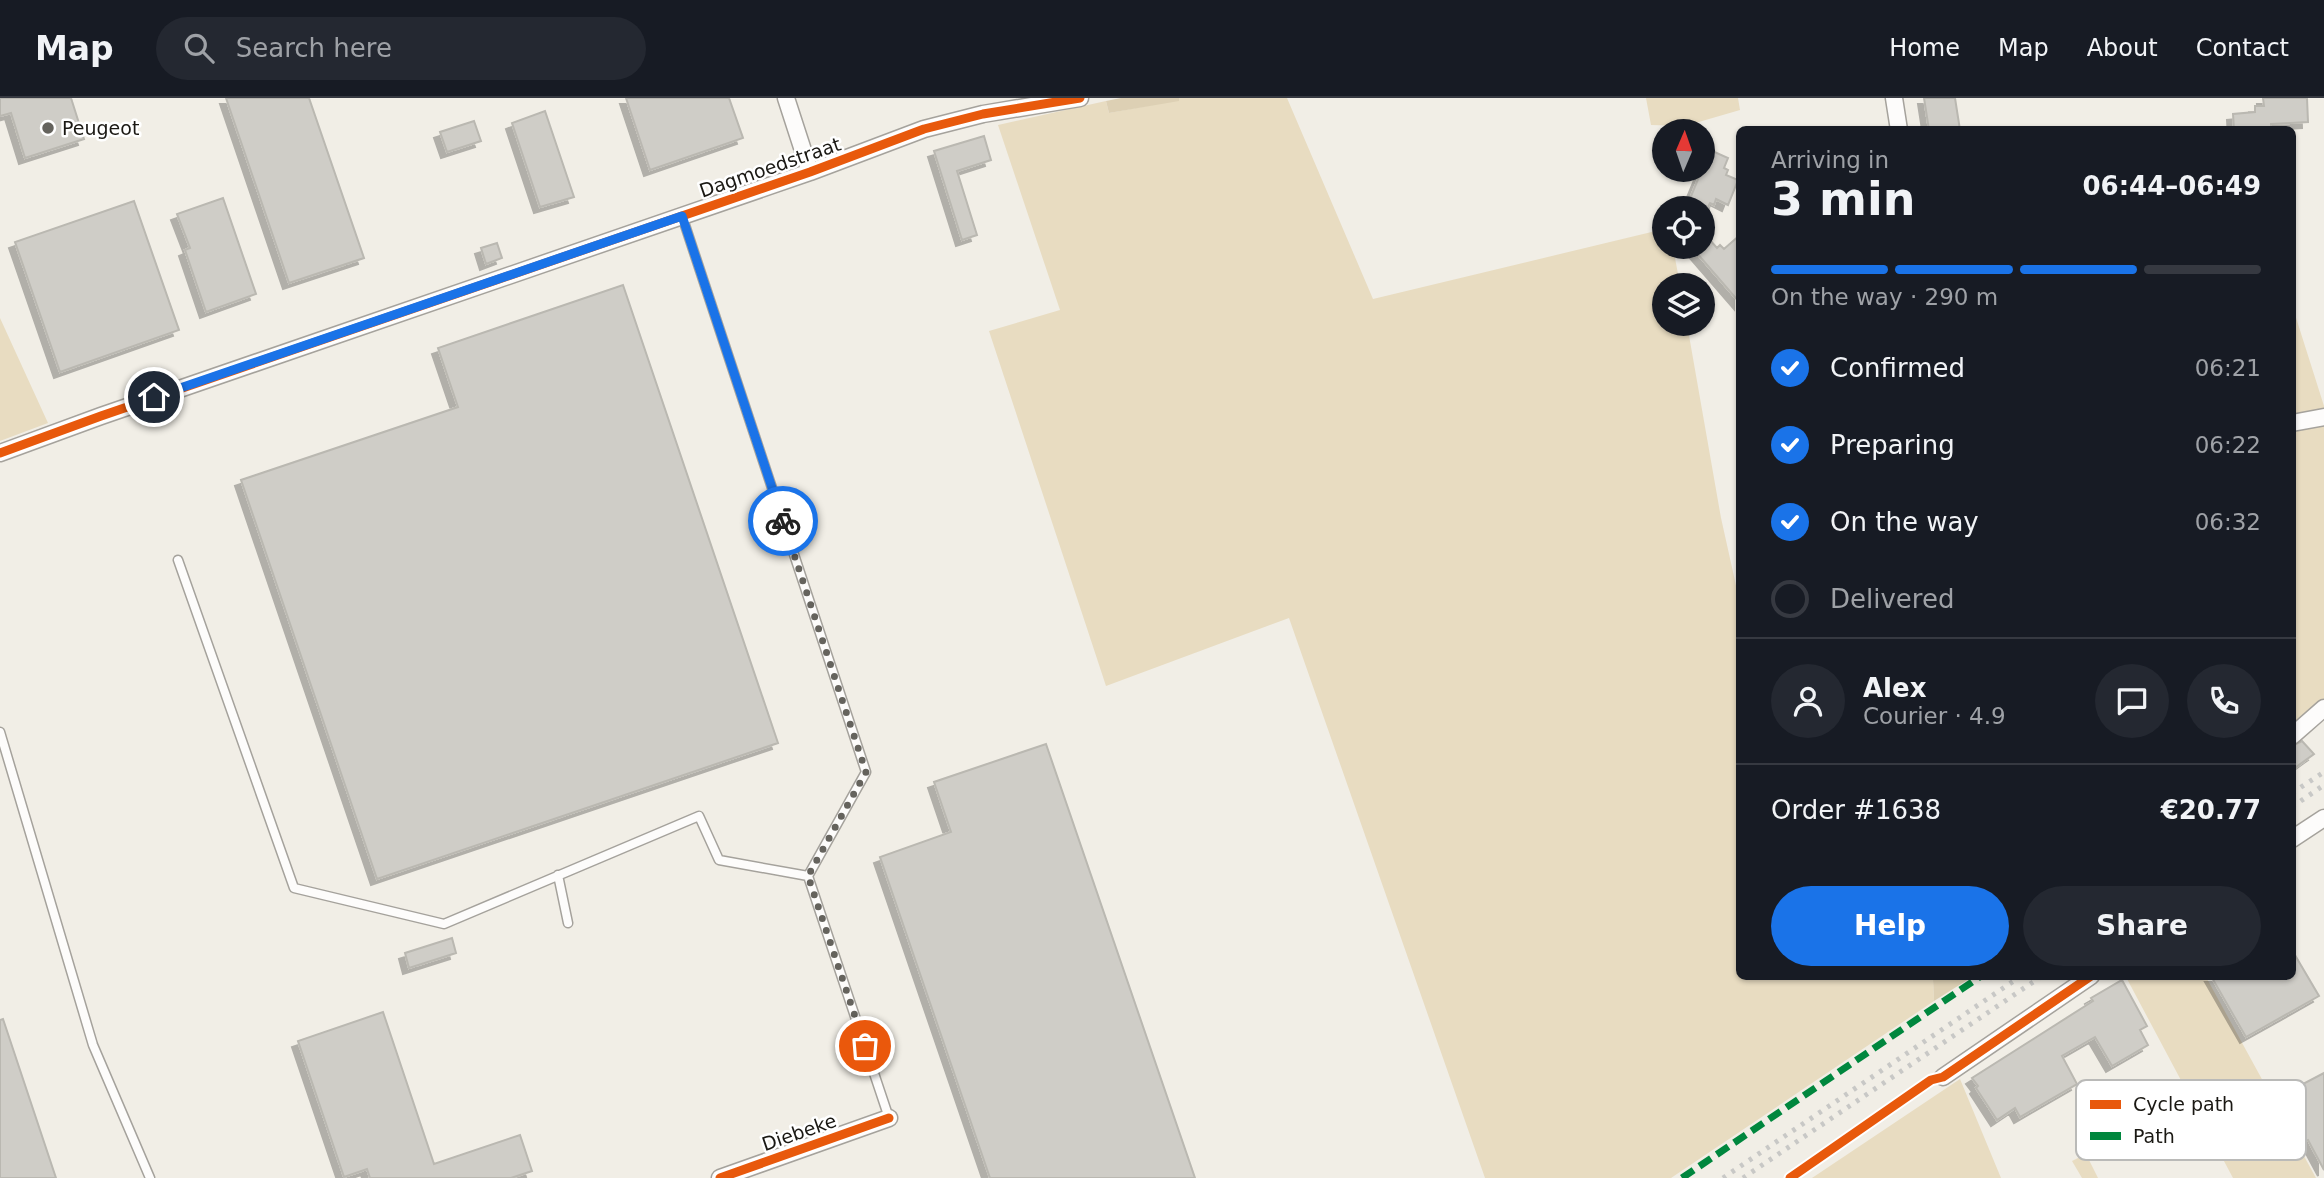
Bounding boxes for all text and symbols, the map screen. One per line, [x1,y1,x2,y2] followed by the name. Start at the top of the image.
[156,17,646,80] search box
[35,29,114,68] text: Map
[180,29,218,67] icon: search
[236,33,392,63] text: Search here
[1889,34,1960,62] text: Home
[1998,34,2049,62] text: Map
[2087,34,2158,62] text: About
[2196,34,2289,62] text: Contact
[62,117,139,139] place label: Peugeot
[1652,119,1715,182] north arrow
[1652,119,1715,336] map controls
[40,120,56,136] marker: Peugeot
[696,132,844,202] street label: Dagmoedstraat
[1771,147,1889,173] text: Arriving in
[2082,171,2261,201] text: 06:44–06:49
[1771,172,1915,226] text: 3 min
[1652,196,1715,259] button: locate
[1652,273,1715,336] button: layers
[1771,284,1998,310] text: On the way · 290 m
[1771,349,1809,387] icon: check
[1830,353,1965,383] text: Confirmed
[2195,355,2261,381] text: 06:21
[124,367,184,427] pin
[135,378,173,416] icon: home
[1771,426,1809,464] icon: check
[1830,430,1955,460] text: Preparing
[2195,432,2261,458] text: 06:22
[748,486,818,556] courier
[764,502,802,540] icon: bike
[1771,503,1809,541] icon: check
[1830,507,1979,537] text: On the way
[2195,509,2261,535] text: 06:32
[1830,584,1954,614] text: Delivered
[1771,664,1845,738] button: person
[2095,664,2169,738] button: chat
[2187,664,2261,738] button: phone
[1863,673,1926,703] text: Alex
[1863,703,2006,729] text: Courier · 4.9
[1771,795,1941,825] text: Order #1638
[2161,795,2261,825] text: €20.77
[1771,886,2009,966] button: Help
[2023,886,2261,966] button: Share
[835,1016,895,1076] pin
[846,1027,884,1065] icon: bag
[2076,1080,2306,1160] legend
[2133,1093,2234,1115] text: Cycle path
[759,1109,839,1155] street label: Diebeke
[2133,1125,2175,1147] text: Path

